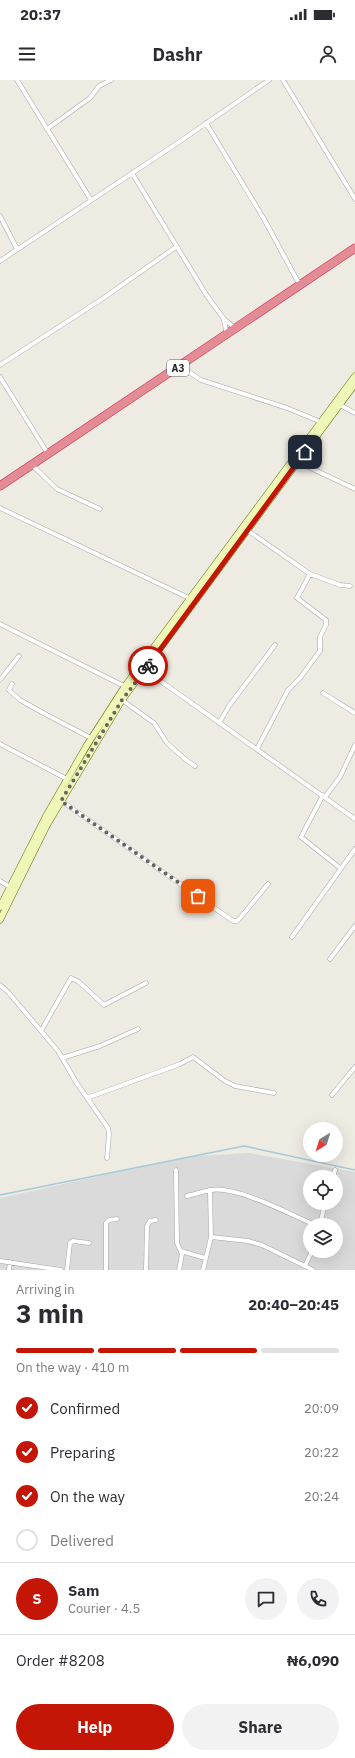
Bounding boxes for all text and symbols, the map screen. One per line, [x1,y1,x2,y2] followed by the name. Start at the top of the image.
[20,5,61,24] text: 20:37
[16,43,38,65] icon: menu
[153,43,202,66] text: Dashr
[317,43,339,65] icon: person
[167,360,189,376] road number: A3
[288,435,322,469] pin
[294,441,316,463] icon: home
[128,646,168,686] courier
[137,655,159,677] icon: bike
[181,879,215,913] pin
[187,885,209,907] icon: bag
[303,1122,343,1162] north arrow
[303,1122,343,1258] map controls
[303,1170,343,1210] button: locate
[303,1218,343,1258] button: layers
[16,1281,75,1298] text: Arriving in
[248,1295,339,1314] text: 20:40–20:45
[16,1296,84,1330] text: 3 min
[16,1359,129,1376] text: On the way · 410 m
[16,1397,38,1419] icon: check
[50,1399,120,1418] text: Confirmed
[304,1400,339,1417] text: 20:09
[16,1441,38,1463] icon: check
[50,1443,115,1462] text: Preparing
[304,1444,339,1461] text: 20:22
[16,1485,38,1507] icon: check
[50,1487,125,1506] text: On the way
[304,1488,339,1505] text: 20:24
[50,1531,114,1550] text: Delivered
[245,1578,287,1620] button: chat
[297,1578,339,1620] button: phone
[68,1581,99,1600] text: Sam
[32,1589,42,1608] text: S
[68,1600,140,1617] text: Courier · 4.5
[16,1651,105,1670] text: Order #8208
[287,1651,339,1670] text: ₦6,090
[16,1704,174,1750] button: Help
[182,1704,339,1750] button: Share

